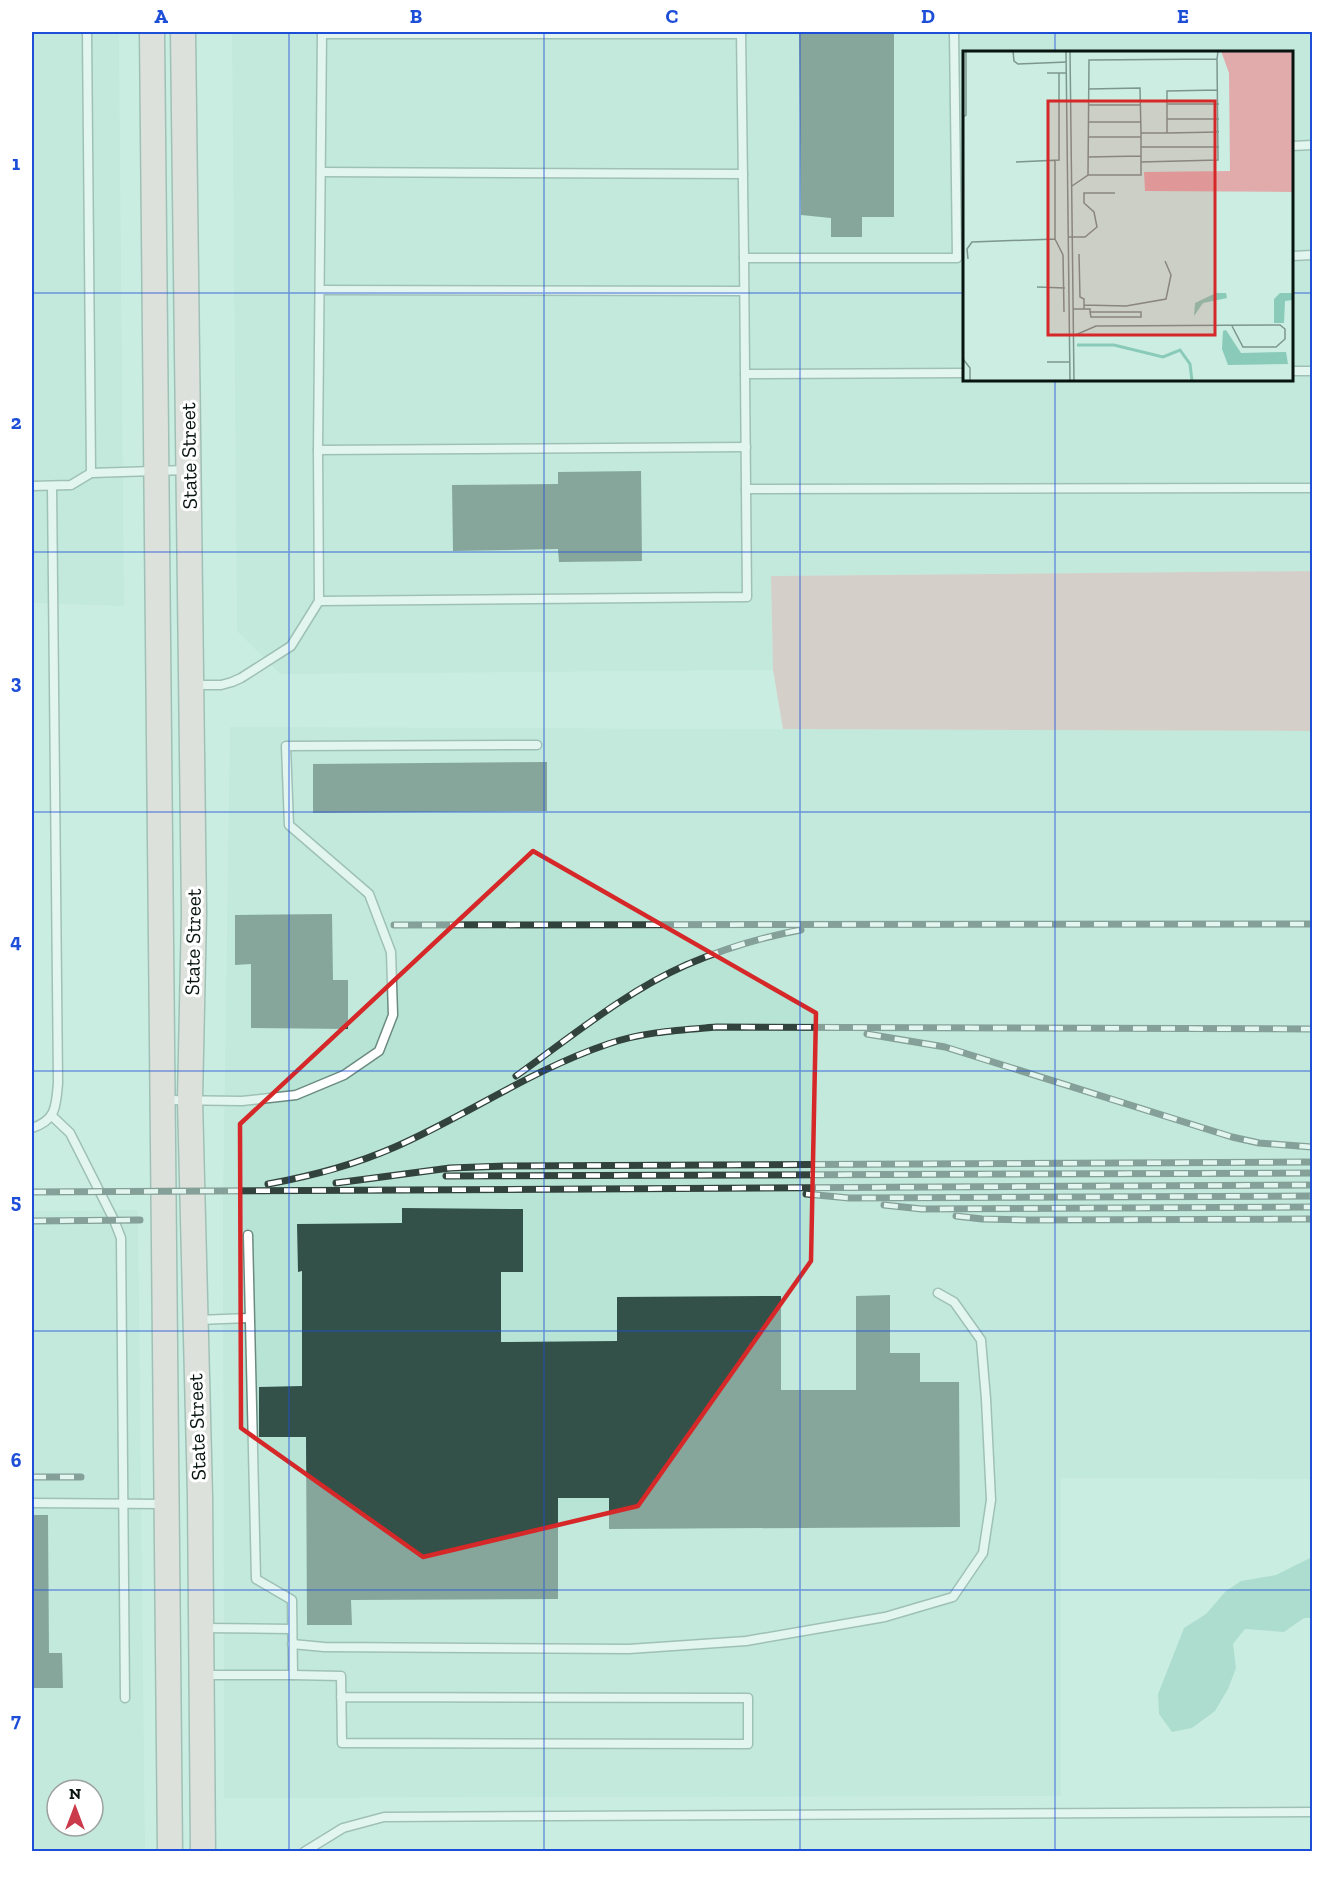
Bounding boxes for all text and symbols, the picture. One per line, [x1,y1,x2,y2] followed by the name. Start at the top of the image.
[154,4,168,28] text: A
[410,4,422,28] text: B
[666,4,679,28] text: C
[921,4,935,28] text: D
[1177,4,1189,28] text: E
[963,51,1293,381] inset map
[12,151,20,175] text: 1
[175,402,202,510] street label: State Street
[11,410,22,434] text: 2
[11,670,22,694] text: 3
[179,888,206,996] street label: State Street
[10,929,22,953] text: 4
[11,1189,21,1213] text: 5
[182,1373,211,1481] street label: State Street
[11,1448,22,1472] text: 6
[11,1708,21,1732] text: 7
[45,1778,105,1838] north arrow
[69,1784,81,1803] text: N

